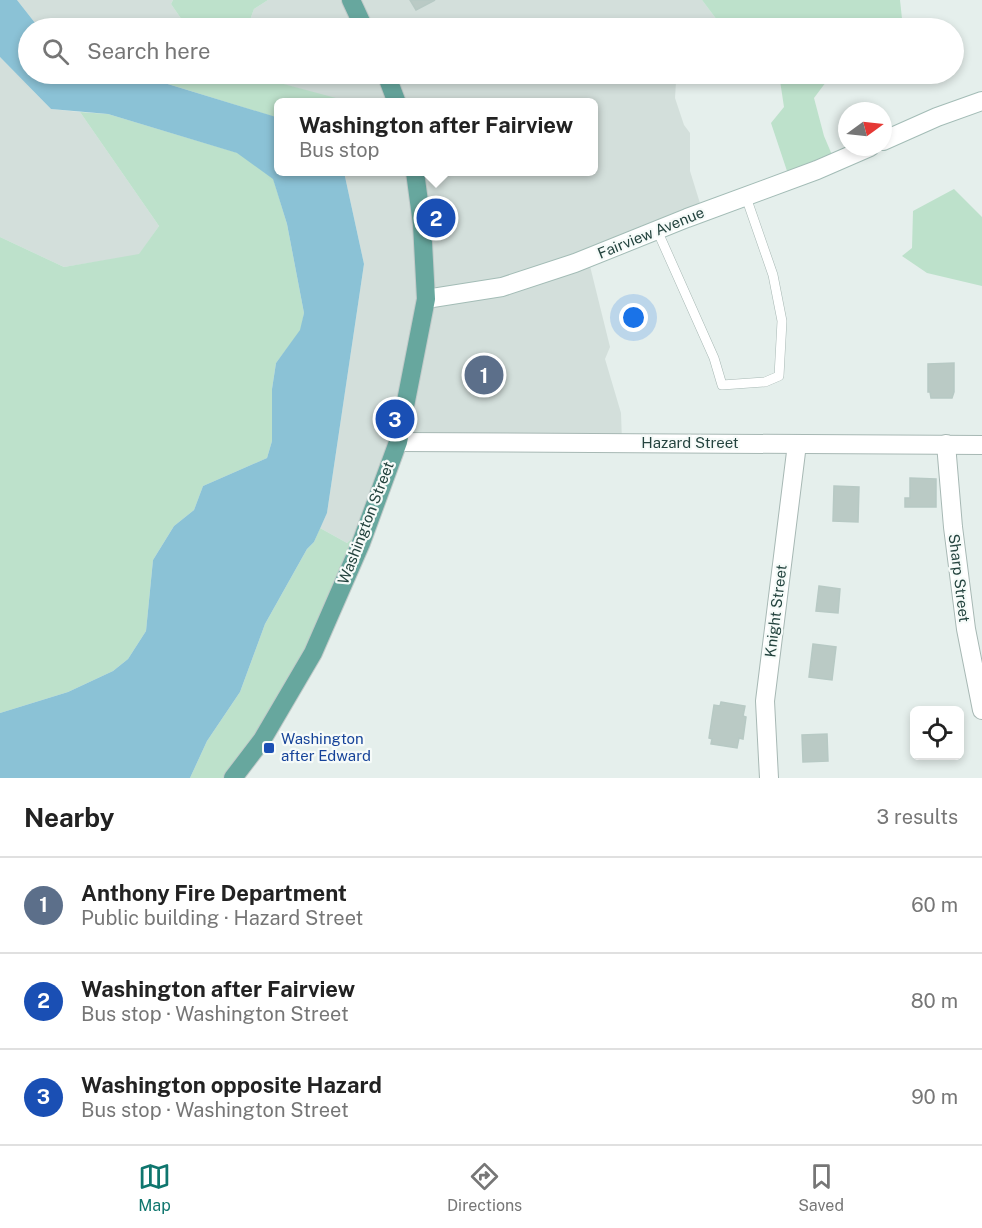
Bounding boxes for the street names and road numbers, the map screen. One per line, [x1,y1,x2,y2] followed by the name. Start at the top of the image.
[595,203,707,262] street label: Fairview Avenue
[641,434,739,451] street label: Hazard Street
[334,459,397,587] street label: Washington Street
[946,533,973,623] street label: Sharp Street
[761,563,790,658] street label: Knight Street

